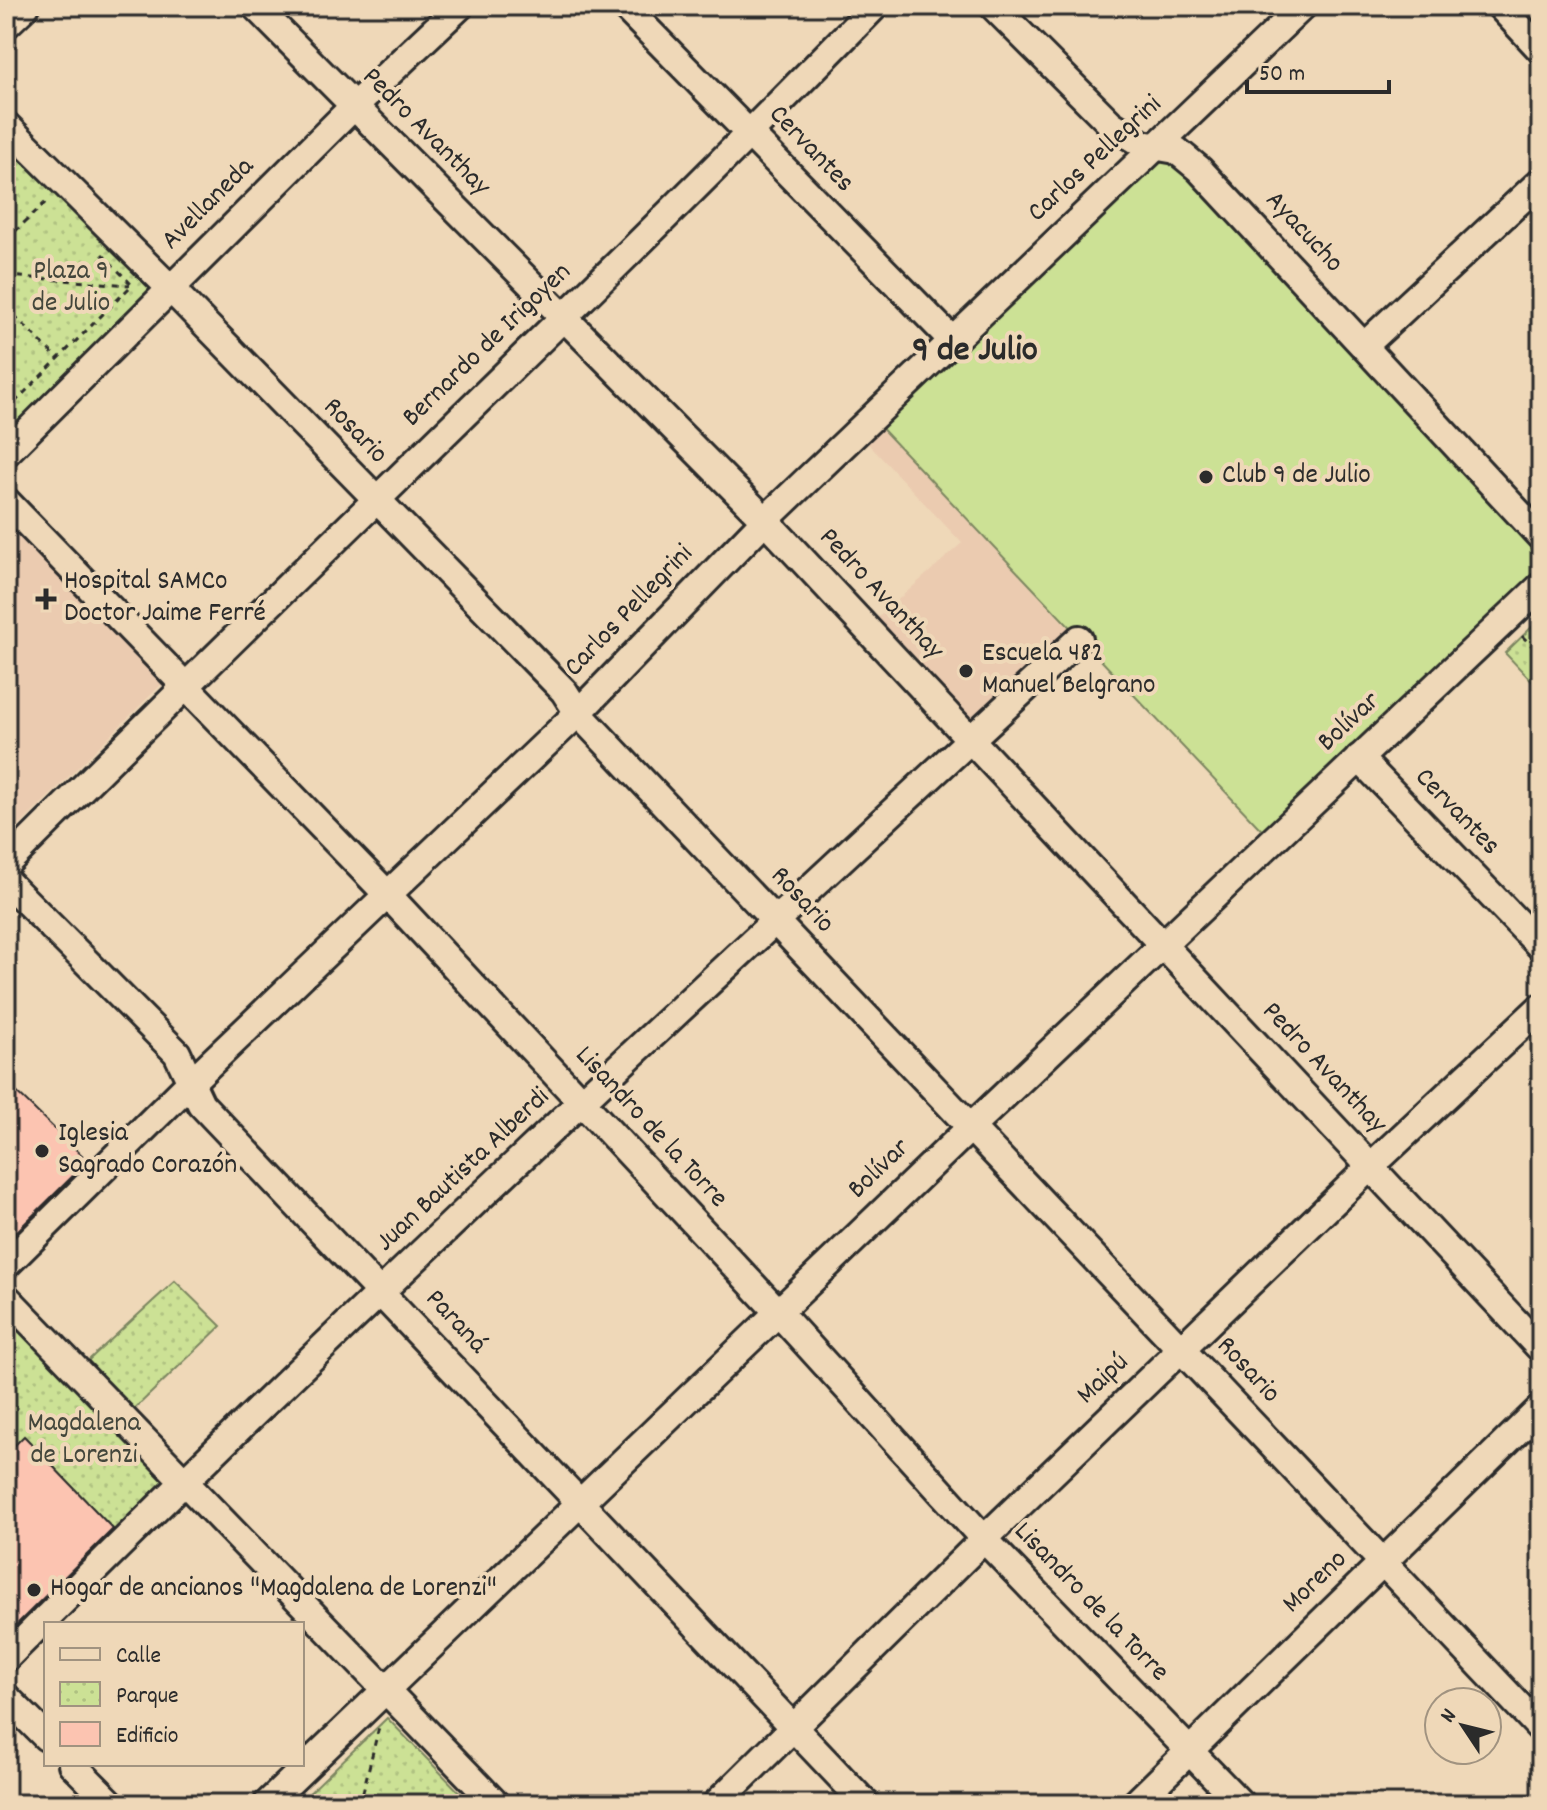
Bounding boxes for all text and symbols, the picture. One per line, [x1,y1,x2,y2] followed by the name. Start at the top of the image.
[1247,44,1389,94] scale bar
[1259,58,1305,92] text: 50 m
[351,59,499,207] street label: Pedro Avanthay
[1020,87,1172,233] street label: Carlos Pellegrini
[758,97,862,203] street label: Cervantes
[153,149,265,261] street label: Avellaneda
[1254,183,1352,283] street label: Ayacucho
[32,253,110,325] park label: Plaza 9 de Julio
[394,255,582,437] street label: Bernardo de Irigoyen
[912,326,1038,378] district label: 9 de Julio
[312,390,396,474] street label: Rosario
[1222,457,1371,497] place label: Club 9 de Julio
[1197,468,1215,486] marker: Club 9 de Julio
[808,520,952,671] street label: Pedro Avanthay
[556,537,704,687] street label: Carlos Pellegrini
[64,563,266,635] place label: Hospital SAMCo Doctor Jaime Ferré
[35,588,57,610] marker: Hospital SAMCo Doctor Jaime Ferré
[982,635,1155,707] place label: Escuela 482 Manuel Belgrano
[957,662,975,680] marker: Escuela 482 Manuel Belgrano
[1310,683,1391,762] street label: Bolívar
[1404,760,1508,866] street label: Cervantes
[759,858,843,944] street label: Rosario
[1251,994,1395,1145] street label: Pedro Avanthay
[564,1038,736,1218] street label: Lisandro de la Torre
[368,1080,560,1262] street label: Juan Bautista Alberdi
[58,1115,237,1187] place label: Iglesia Sagrado Corazón
[840,1130,920,1210] street label: Bolívar
[33,1142,51,1160] marker: Iglesia Sagrado Corazón
[414,1281,496,1365] street label: Paraná
[1205,1328,1289,1414] street label: Rosario
[1069,1345,1139,1415] street label: Maipú
[27,1405,141,1477] park label: Magdalena de Lorenzi
[1003,1514,1177,1692] street label: Lisandro de la Torre
[1274,1542,1358,1624] street label: Moreno
[50,1570,497,1610] place label: Hogar de ancianos "Magdalena de Lorenzi"
[25,1581,43,1599] marker: Hogar de ancianos "Magdalena de Lorenzi"
[44,1622,304,1766] legend
[116,1640,161,1674] text: Calle
[116,1680,179,1714] text: Parque
[1423,1686,1503,1766] north arrow
[1434,1703,1465,1730] text: N
[116,1720,178,1754] text: Edificio

